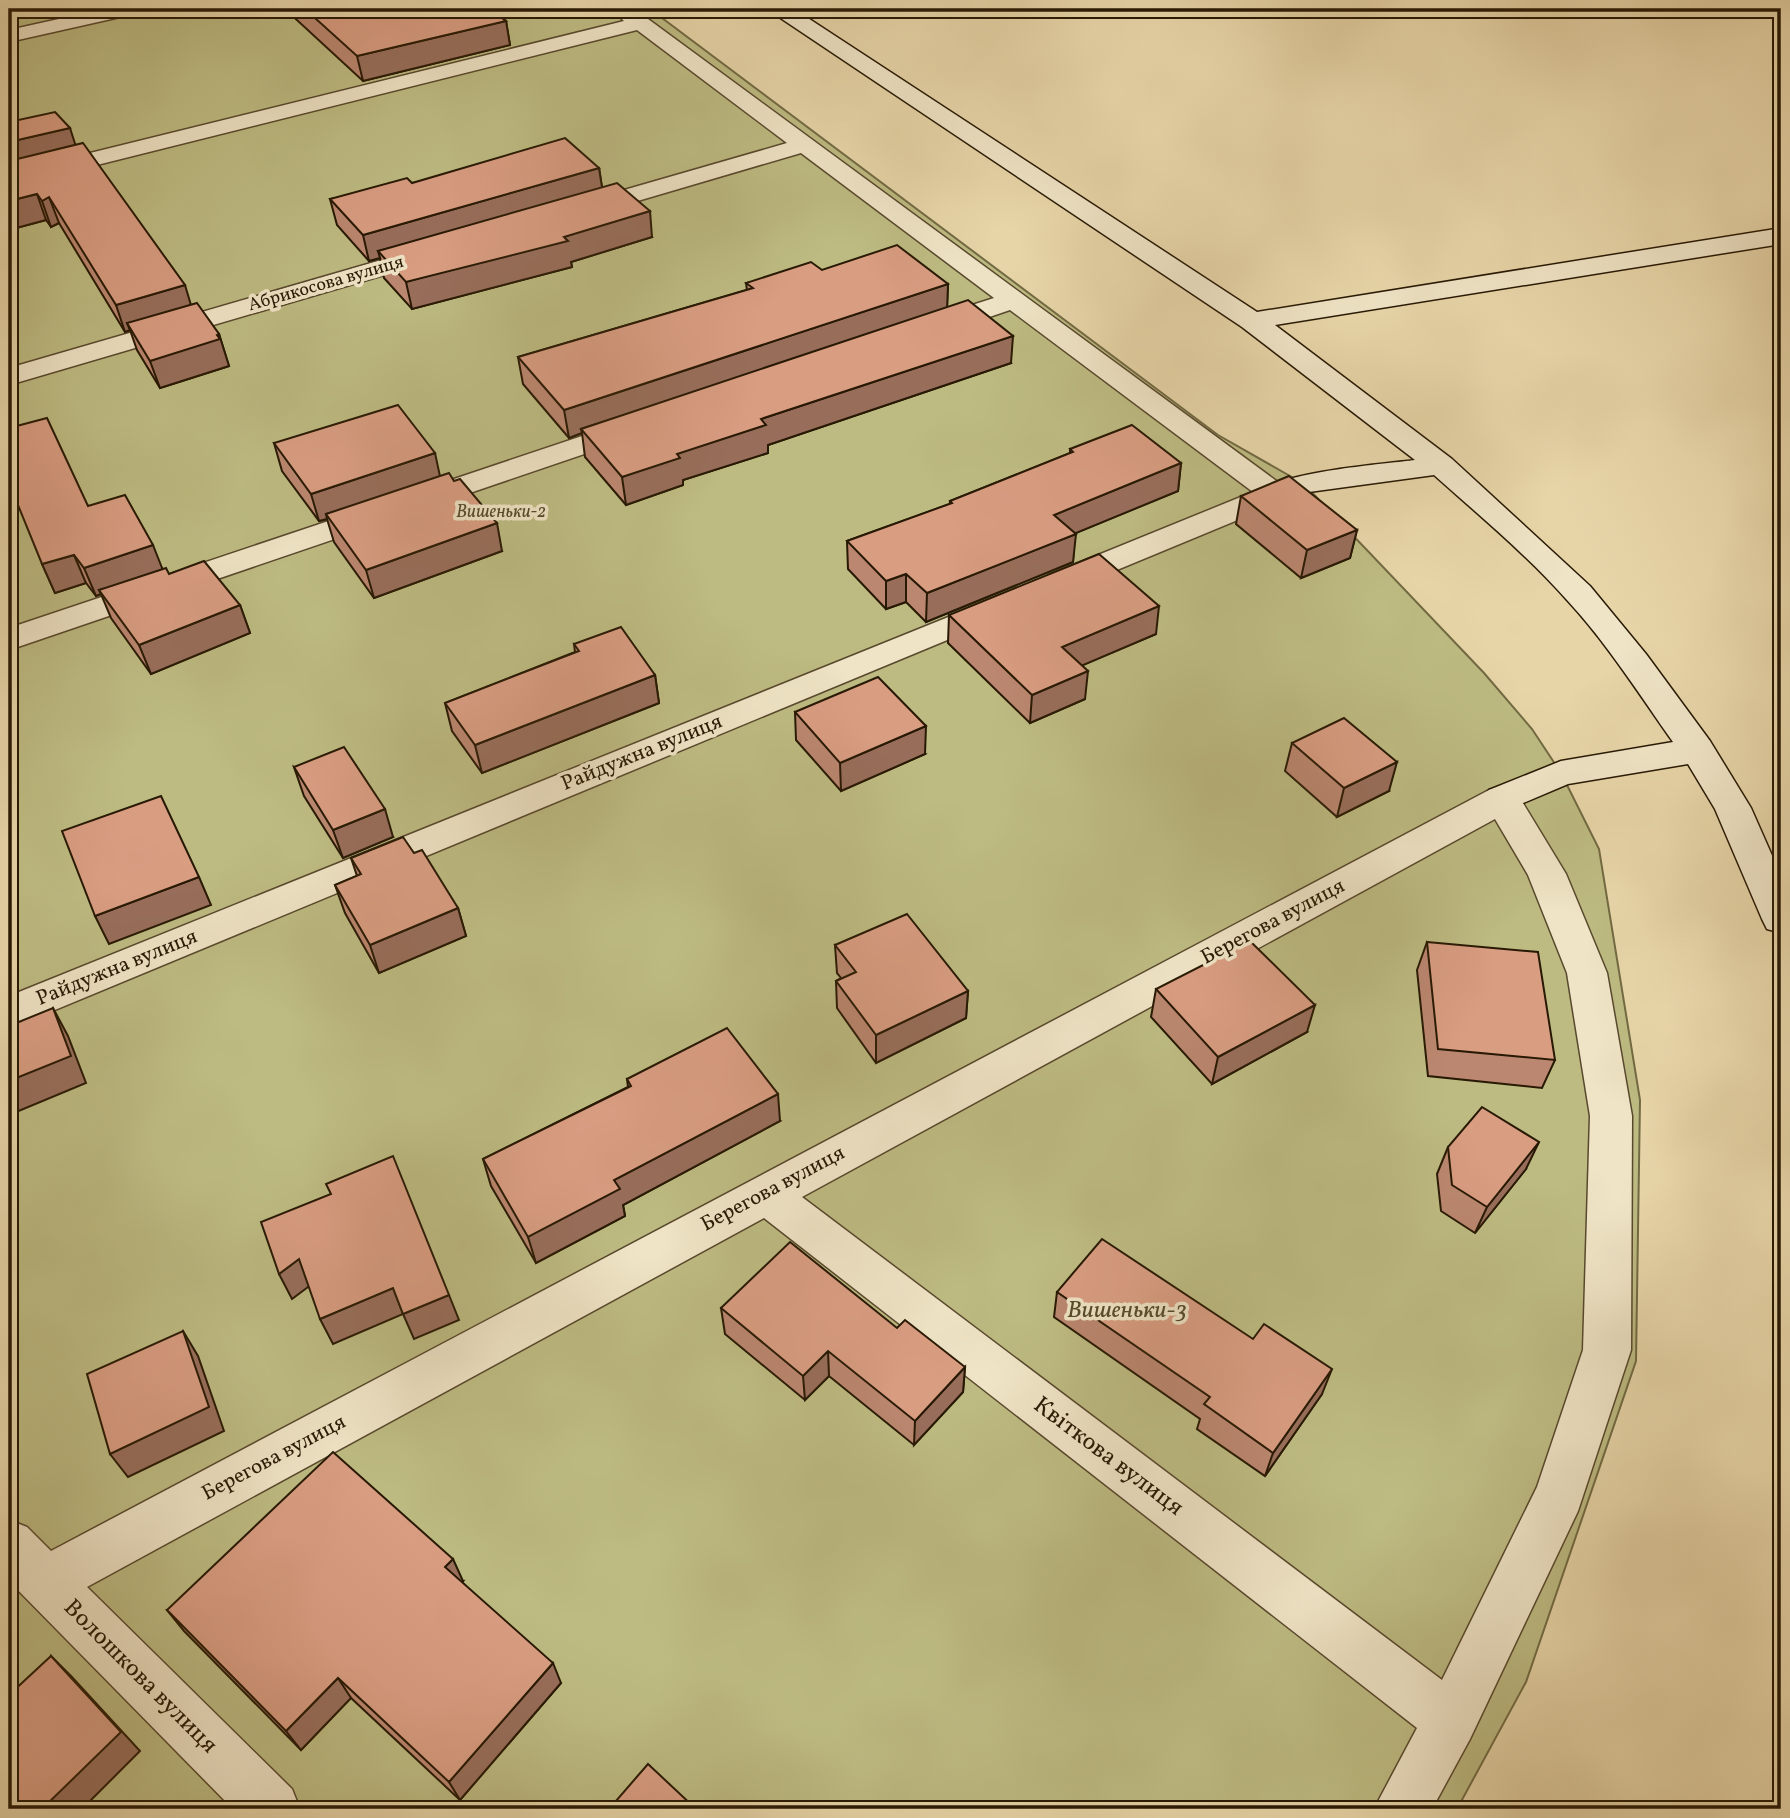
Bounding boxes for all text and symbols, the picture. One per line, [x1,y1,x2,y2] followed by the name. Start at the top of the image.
[245,250,407,318] street label: Абрикосова вулиця
[456,500,546,525] park label: Вишеньки-2
[557,707,727,799] street label: Райдужна вулиця
[1196,872,1350,972] street label: Берегова вулиця
[32,922,202,1014] street label: Райдужна вулиця
[696,1139,850,1239] street label: Берегова вулиця
[1067,1294,1187,1328] park label: Вишеньки-3
[1026,1389,1190,1525] street label: Квіткова вулиця
[197,1408,351,1508] street label: Берегова вулиця
[55,1592,225,1762] street label: Волошкова вулиця

